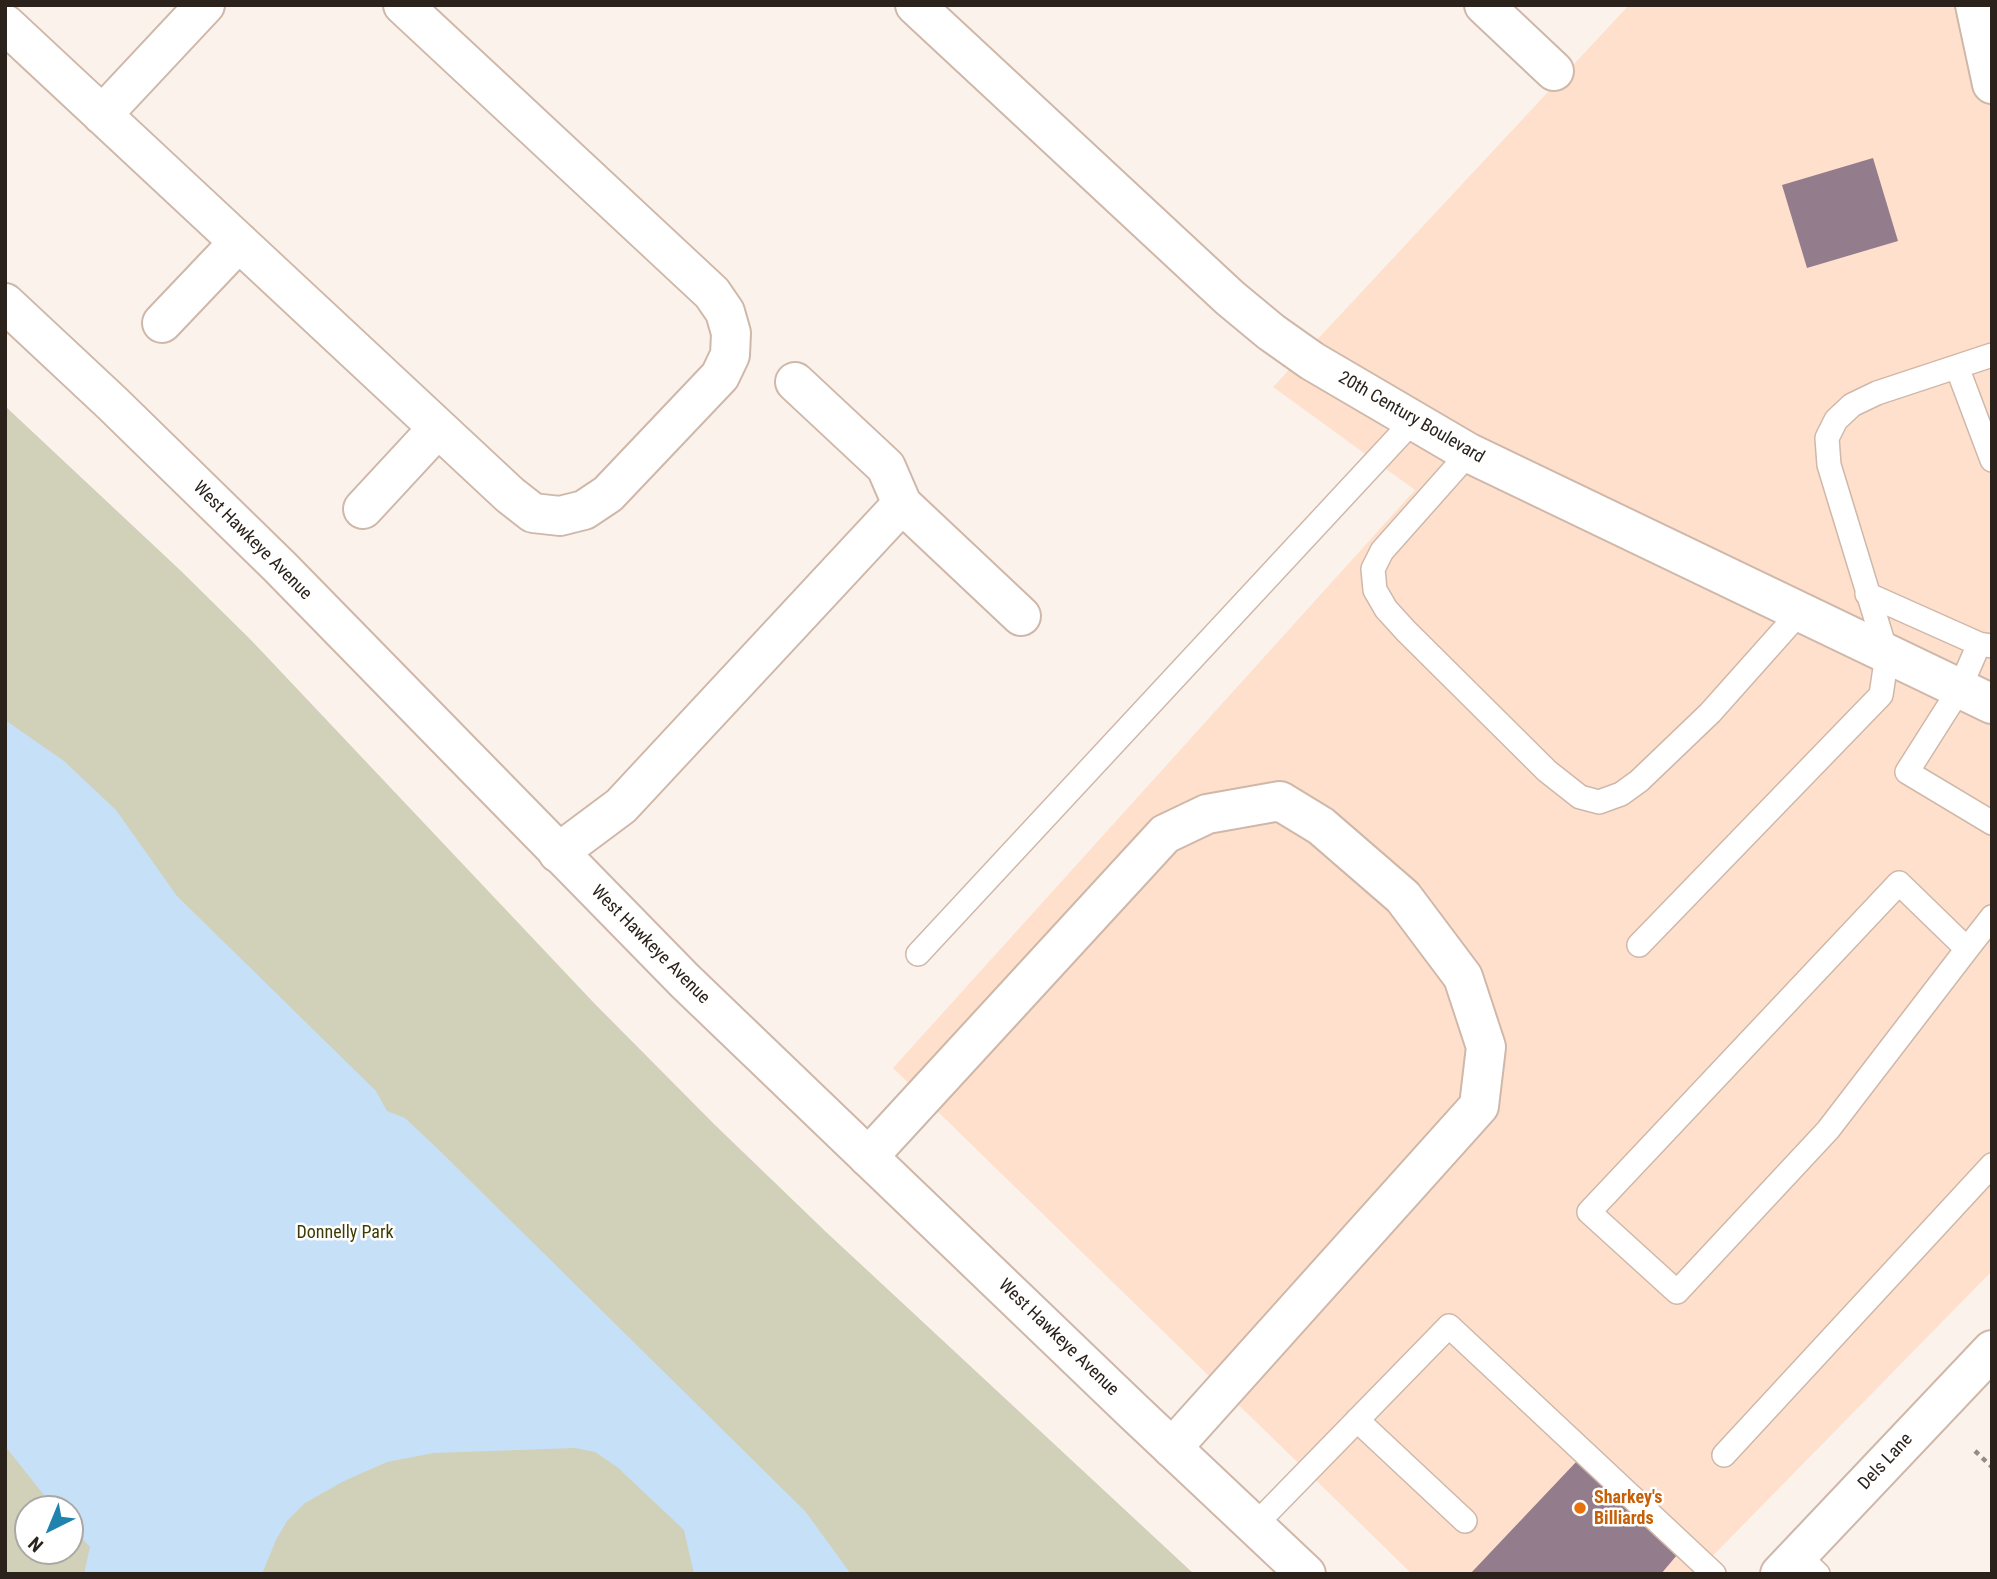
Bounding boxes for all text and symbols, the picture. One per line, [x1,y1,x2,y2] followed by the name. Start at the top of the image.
[1334,367,1488,469] street label: 20th Century Boulevard
[188,477,316,605] street label: West Hawkeye Avenue
[586,881,714,1009] street label: West Hawkeye Avenue
[296,1222,394,1244] park label: Donnelly Park
[993,1275,1123,1401] street label: West Hawkeye Avenue
[1854,1429,1918,1495] street label: Dels Lane
[1594,1487,1662,1530] place label: Sharkey's Billiards
[14,1495,84,1565] north arrow
[1572,1500,1588,1516] marker: Sharkey's Billiards
[24,1532,48,1557] text: N

